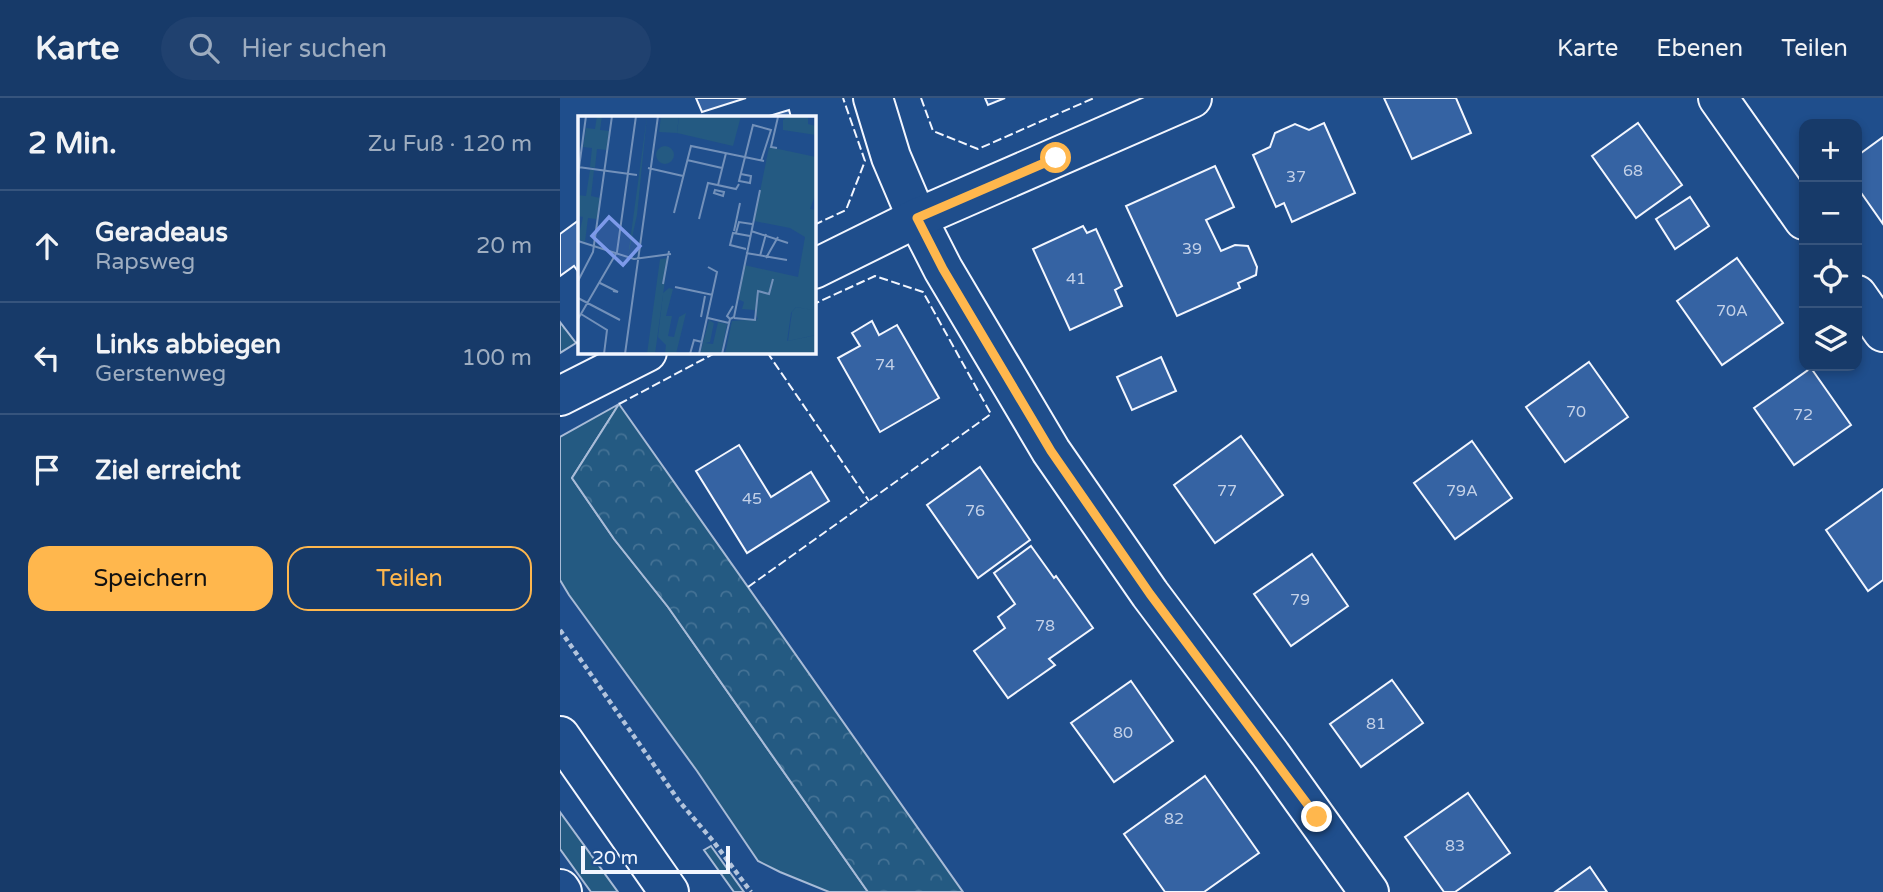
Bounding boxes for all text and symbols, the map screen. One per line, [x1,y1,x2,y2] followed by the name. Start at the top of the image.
[161,17,651,80] search box
[35,29,119,68] text: Karte
[185,29,223,67] icon: search
[241,33,387,64] text: Hier suchen
[1557,34,1618,63] text: Karte
[1656,34,1743,63] text: Ebenen
[1781,34,1848,63] text: Teilen
[578,116,816,354] inset map
[1799,119,1862,371] map controls
[1799,119,1862,182] button: +
[28,125,117,162] text: 2 Min.
[368,130,532,158] text: Zu Fuß · 120 m
[1040,142,1071,173] route start
[1623,161,1643,181] house number: 68
[1286,167,1306,187] house number: 37
[1799,182,1862,245] button: −
[95,217,228,248] text: Geradeaus
[28,227,66,265] icon: ahead
[476,232,532,260] text: 20 m
[1182,239,1202,259] house number: 39
[1799,245,1862,308] button: locate
[95,248,195,276] text: Rapsweg
[1066,269,1086,289] house number: 41
[1716,301,1748,321] house number: 70A
[1799,308,1862,371] button: layers
[95,329,281,360] text: Links abbiegen
[28,339,66,377] icon: left
[462,344,532,372] text: 100 m
[875,355,895,375] house number: 74
[95,360,226,388] text: Gerstenweg
[1566,402,1586,422] house number: 70
[1793,405,1813,425] house number: 72
[28,451,66,489] icon: arrive
[95,455,241,486] text: Ziel erreicht
[1217,481,1237,501] house number: 77
[1446,481,1478,501] house number: 79A
[742,489,762,509] house number: 45
[965,501,985,521] house number: 76
[28,546,273,611] button: Speichern
[287,546,532,611] button: Teilen
[1290,590,1310,610] house number: 79
[1035,616,1055,636] house number: 78
[1366,714,1386,734] house number: 81
[1113,723,1133,743] house number: 80
[1301,801,1332,832] route end
[1164,809,1184,829] house number: 82
[1445,836,1465,856] house number: 83
[581,843,730,875] scale bar
[592,847,638,869] text: 20 m

